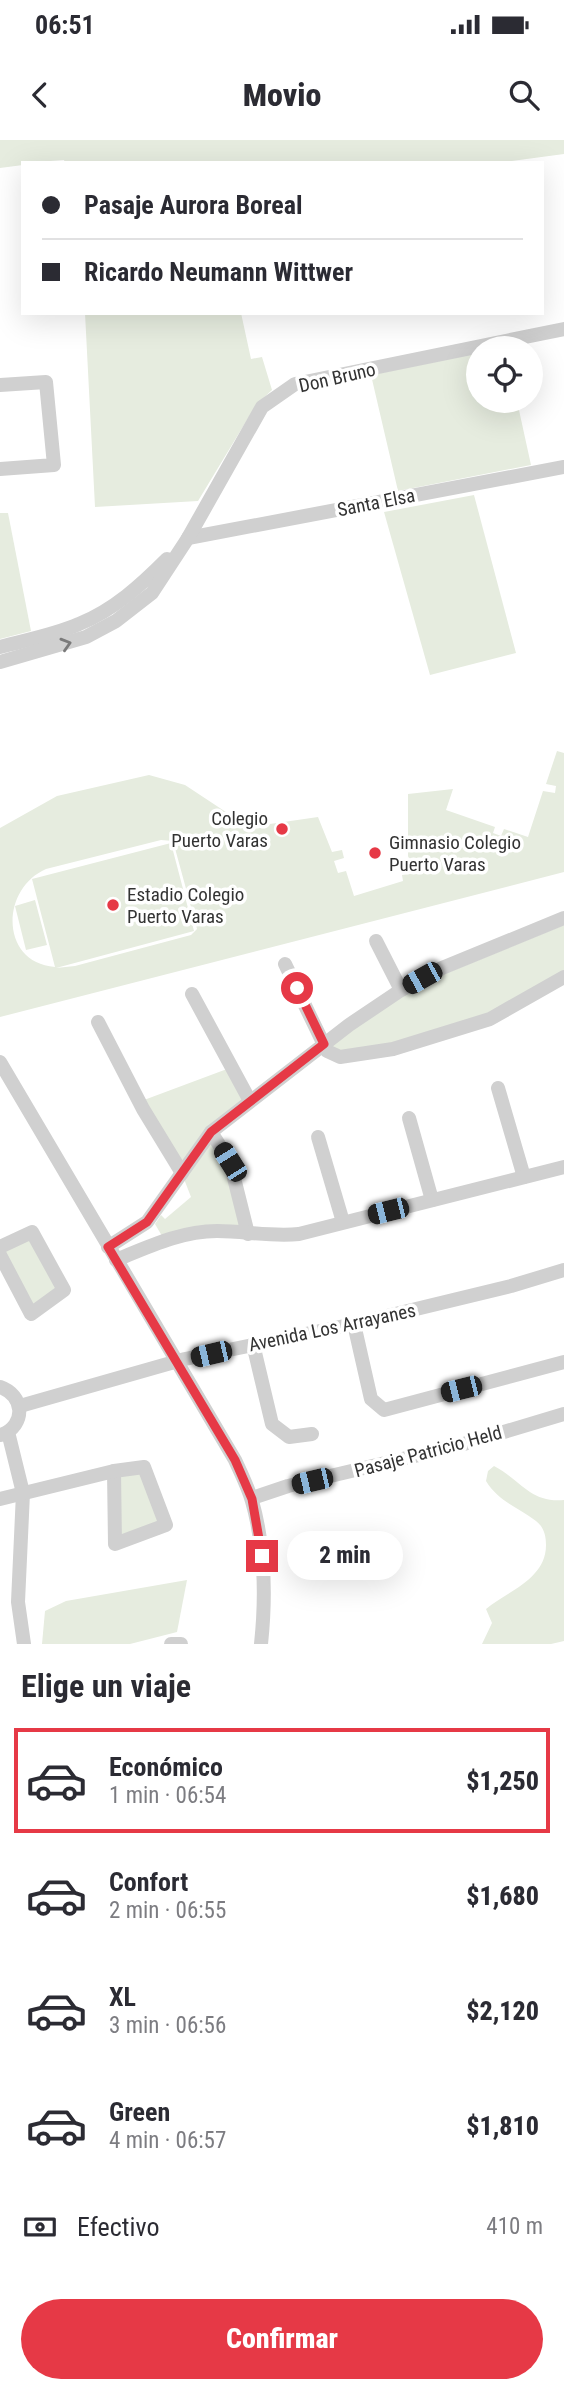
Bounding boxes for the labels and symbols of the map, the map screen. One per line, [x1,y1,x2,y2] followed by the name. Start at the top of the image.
[297,358,378,397] street label: Don Bruno
[335,484,417,521] street label: Santa Elsa
[59,637,71,652] one-way arrow
[171,807,268,852] place label: Colegio Puerto Varas
[274,821,290,837] marker: Colegio Puerto Varas
[389,831,521,876] place label: Gimnasio Colegio Puerto Varas
[367,845,383,861] marker: Gimnasio Colegio Puerto Varas
[127,883,244,928] place label: Estadio Colegio Puerto Varas
[105,897,121,913] marker: Estadio Colegio Puerto Varas
[399,959,446,997] car
[281,972,313,1004] route start
[210,1139,251,1185] car
[366,1196,411,1226] car
[246,1299,418,1356] street label: Avenida Los Arrayanes
[189,1339,234,1369] car
[439,1374,484,1404] car
[352,1421,504,1482] street label: Pasaje Patricio Held
[290,1466,335,1496] car
[286,1532,402,1580] callout: 2 min
[246,1540,278,1572] route end

